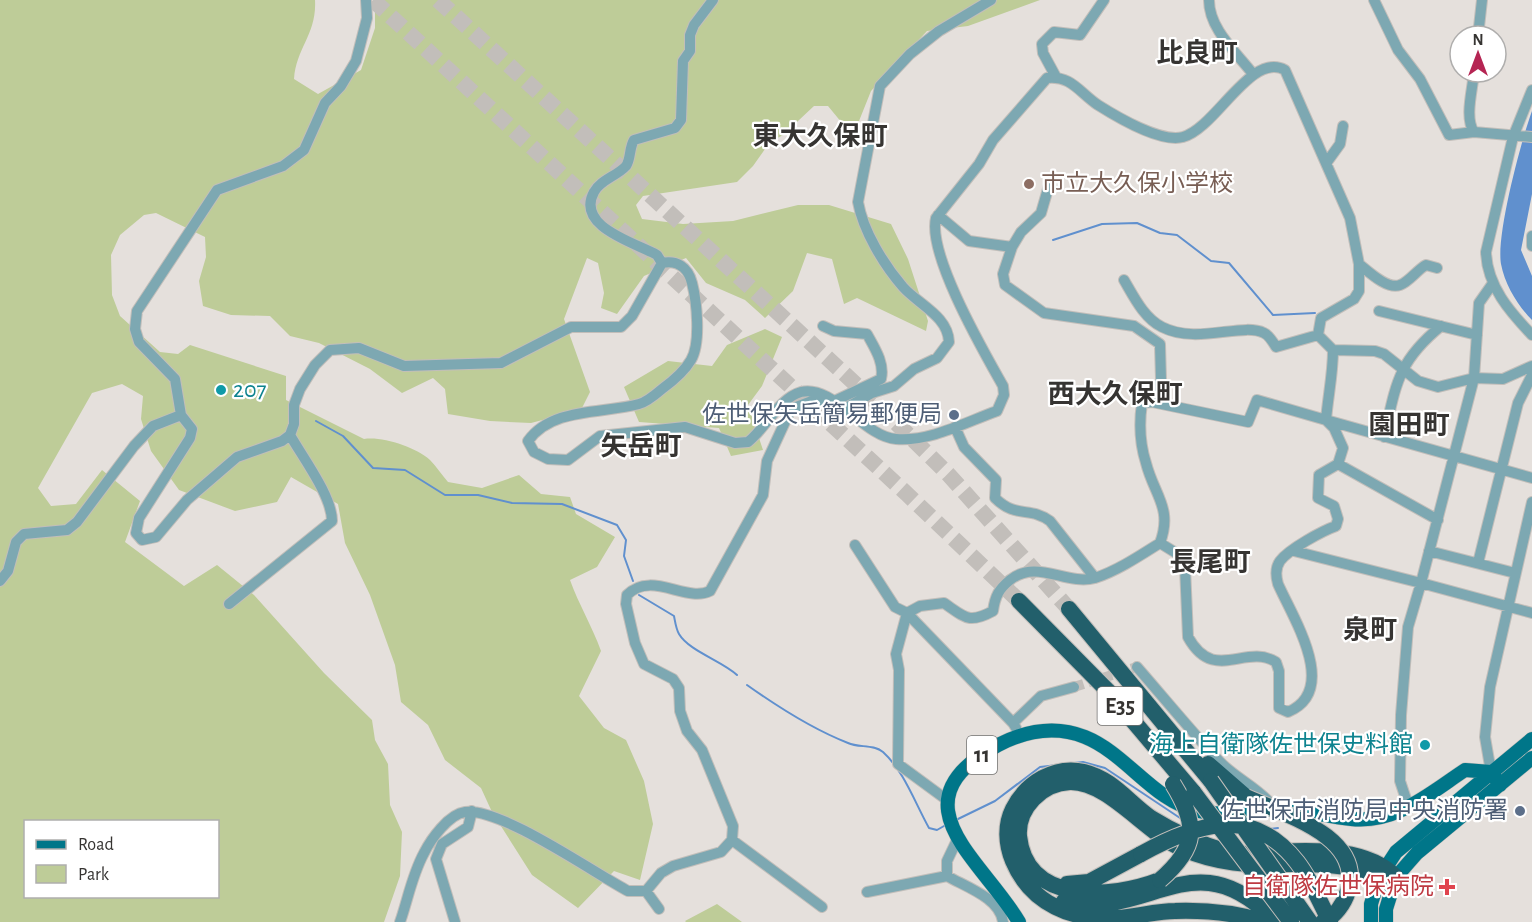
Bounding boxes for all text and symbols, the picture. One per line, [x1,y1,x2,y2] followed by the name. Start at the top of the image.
[1448,24,1508,84] north arrow
[1472,32,1484,48] text: N
[1157,38,1238,67] district label: 比良町
[753,121,888,150] district label: 東大久保町
[1041,170,1233,196] place label: 市立大久保小学校
[1022,177,1036,191] marker: 市立大久保小学校
[233,378,267,402] place label: 207
[1048,379,1183,408] district label: 西大久保町
[214,383,228,397] marker: 207
[702,401,942,427] place label: 佐世保矢岳簡易郵便局
[947,408,961,422] marker: 佐世保矢岳簡易郵便局
[1369,412,1450,439] district label: 園田町
[601,432,682,460] district label: 矢岳町
[1170,549,1251,576] district label: 長尾町
[1343,616,1397,644] district label: 泉町
[1098,687,1142,725] road number: E35
[1149,731,1413,757] place label: 海上自衛隊佐世保史料館
[967,736,997,774] road number: 11
[1418,738,1432,752] marker: 海上自衛隊佐世保史料館
[1220,797,1508,823] place label: 佐世保市消防局中央消防署
[1513,804,1527,818] marker: 佐世保市消防局中央消防署
[24,820,219,898] legend
[78,836,114,854] text: Road
[78,866,110,884] text: Park
[1242,873,1434,899] place label: 自衛隊佐世保病院
[1438,878,1456,896] marker: 自衛隊佐世保病院

